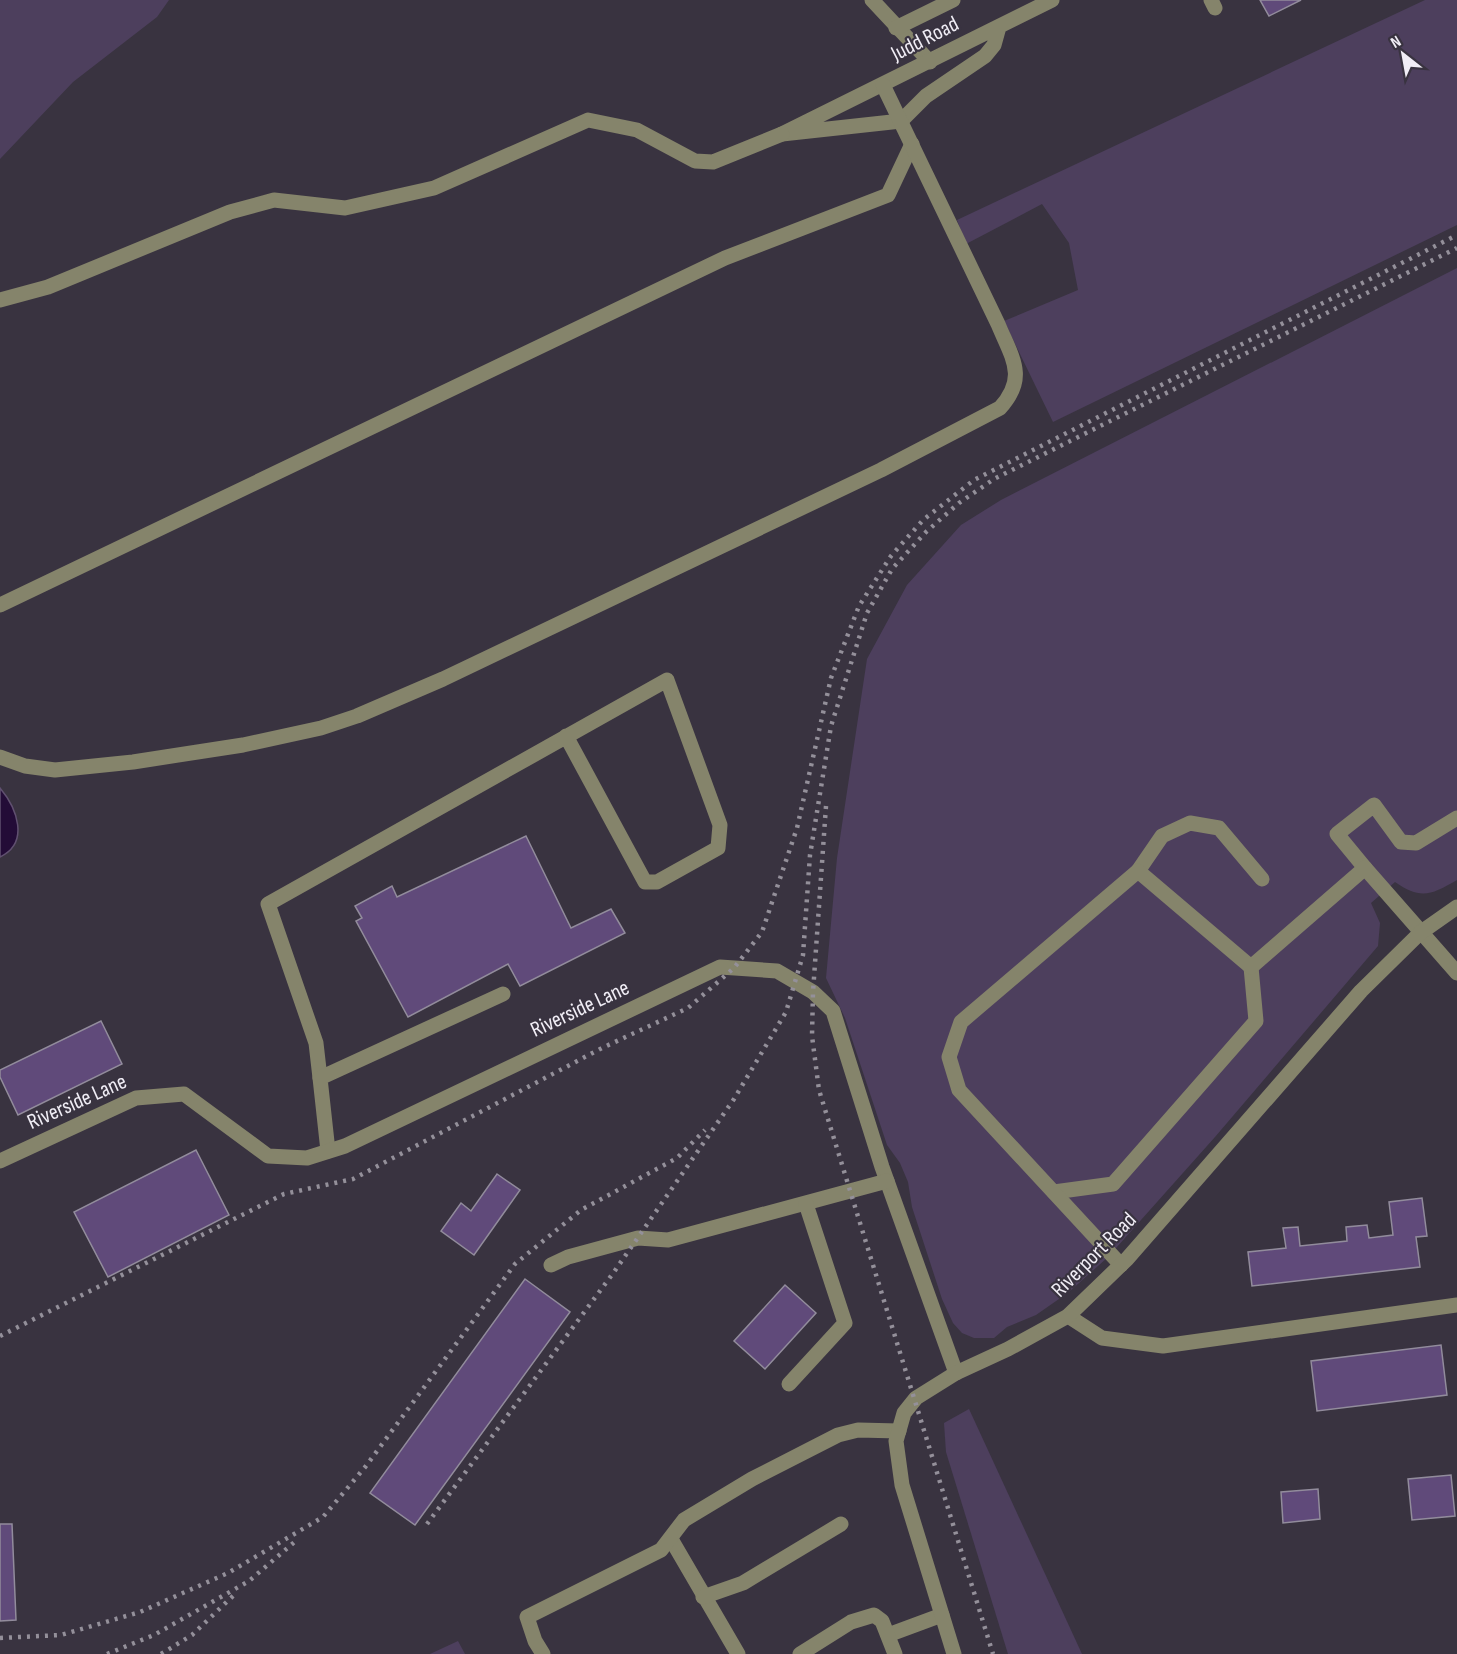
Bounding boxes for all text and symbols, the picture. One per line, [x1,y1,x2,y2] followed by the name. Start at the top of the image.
[886,11,963,68] street label: Judd Road
[1373,24,1433,84] north arrow
[1387,32,1405,53] text: N
[526,974,634,1044] street label: Riverside Lane
[23,1068,131,1136] street label: Riverside Lane
[1046,1207,1142,1303] street label: Riverport Road

